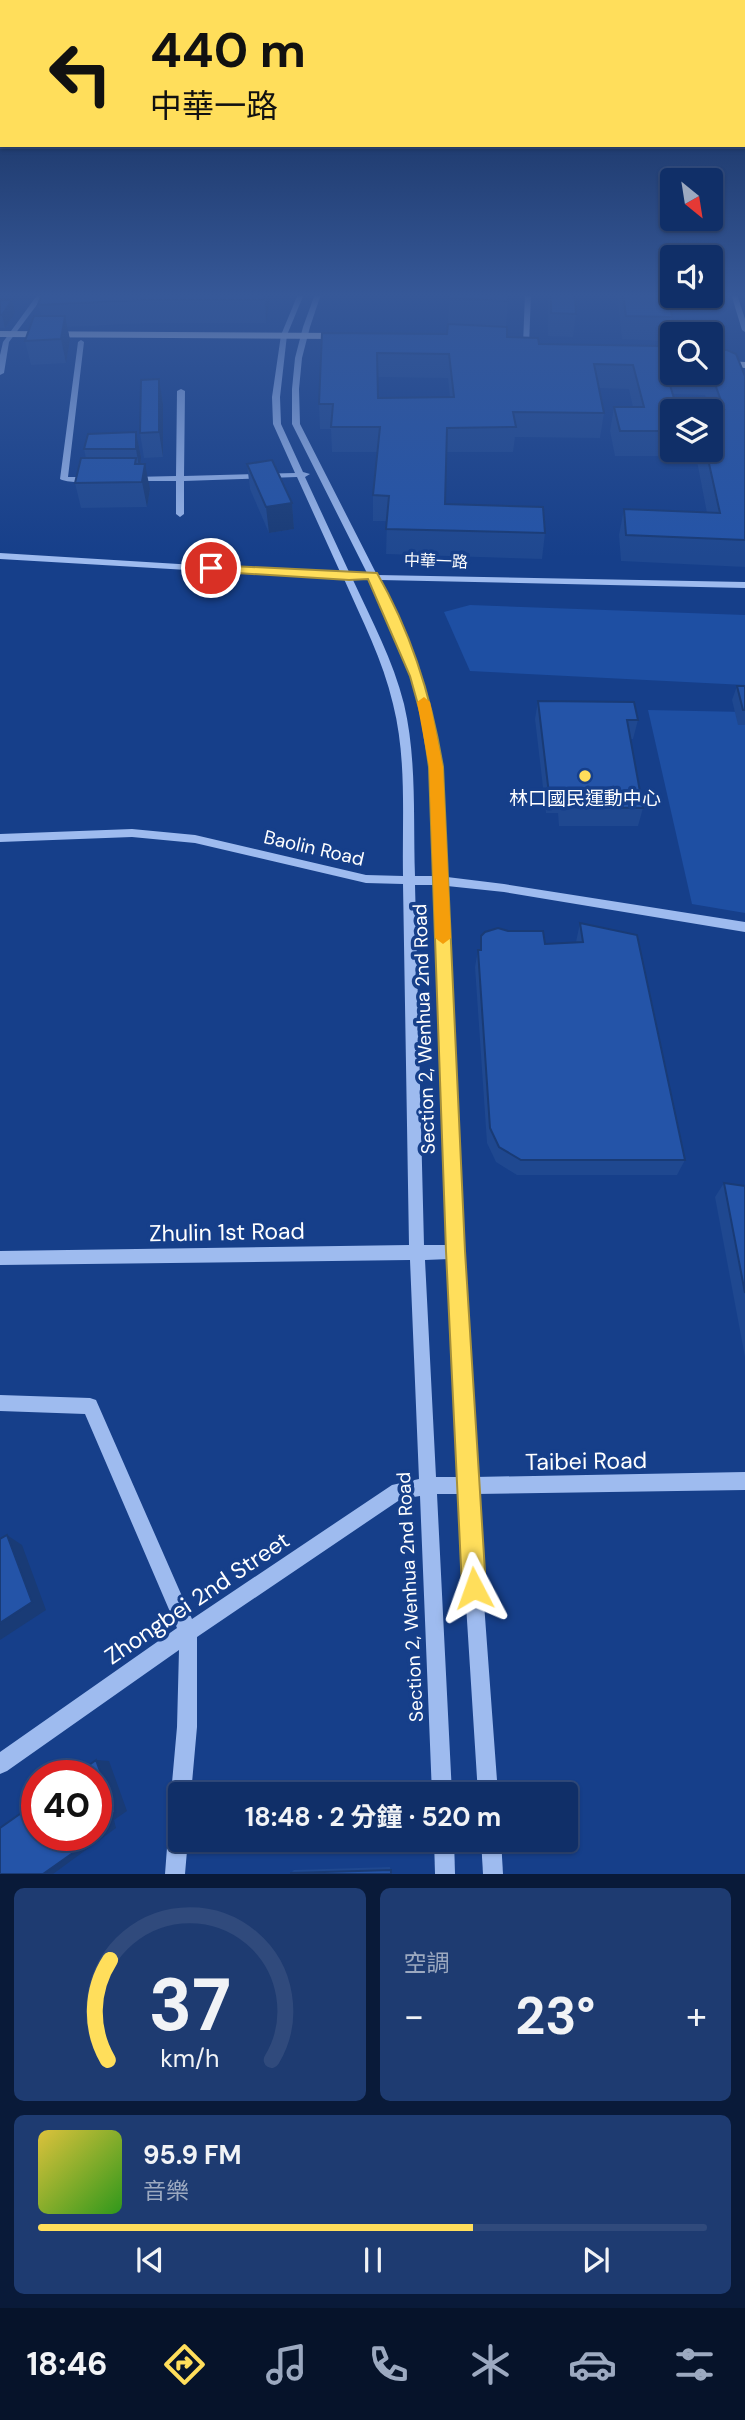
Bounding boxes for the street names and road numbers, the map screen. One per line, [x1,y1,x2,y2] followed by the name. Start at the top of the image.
[404,549,468,573] street label: 中華一路
[261,824,367,872] street label: Baolin Road
[407,903,441,1155] street label: Section 2, Wenhua 2nd Road
[149,1216,305,1248] street label: Zhulin 1st Road
[525,1445,647,1477] street label: Taibei Road
[391,1471,429,1723] street label: Section 2, Wenhua 2nd Road
[99,1525,295,1671] street label: Zhongbei 2nd Street

